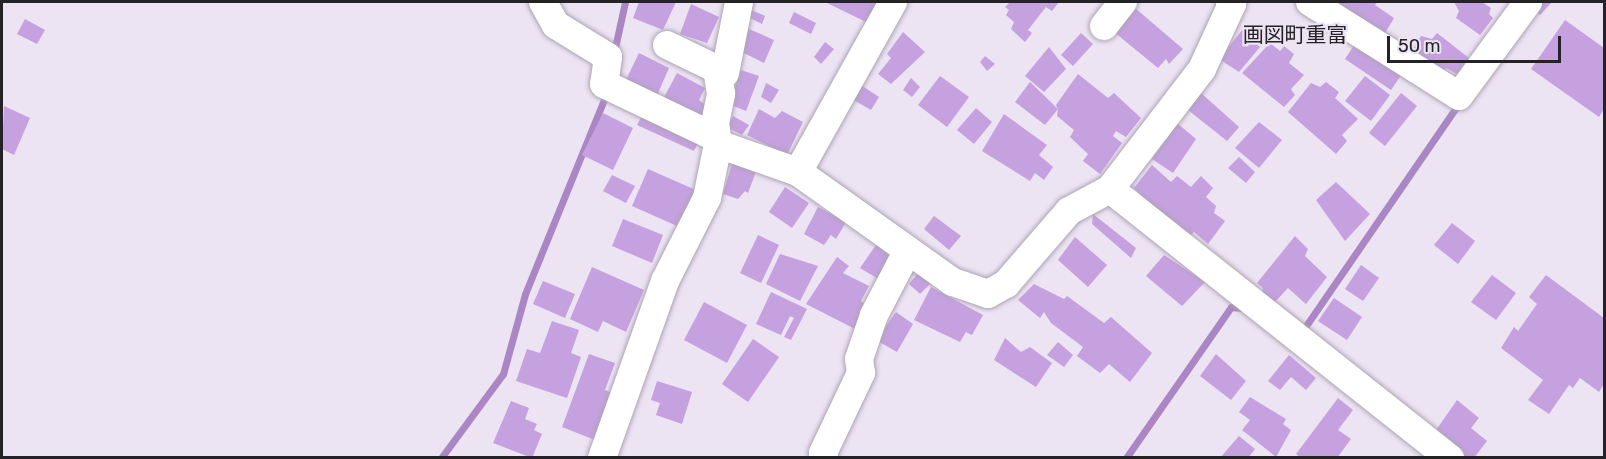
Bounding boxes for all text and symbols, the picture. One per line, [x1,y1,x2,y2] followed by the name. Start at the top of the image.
[1243,22,1347,48] district label: 画図町重富
[1390,24,1564,62] scale bar
[1398,35,1441,57] text: 50 m

